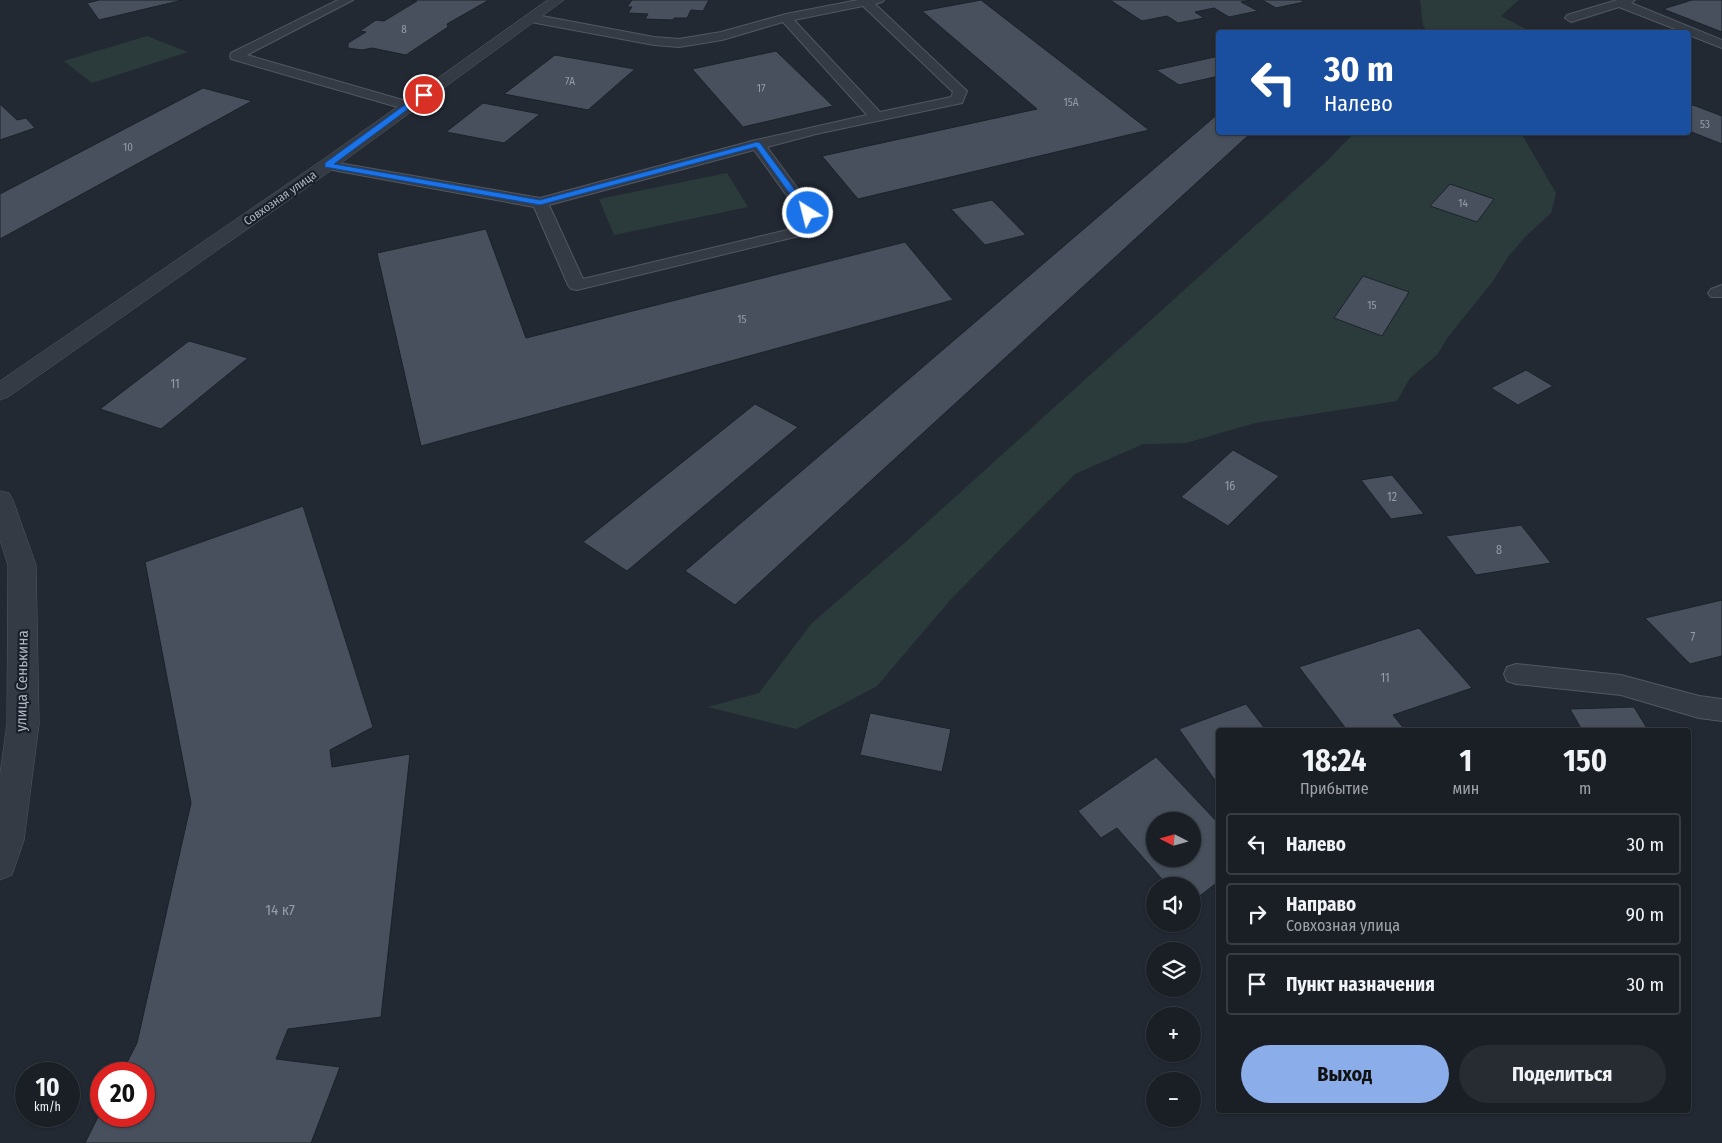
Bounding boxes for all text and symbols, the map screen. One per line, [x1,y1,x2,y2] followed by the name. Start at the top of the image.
[401,23,407,36] house number: 8
[1324,48,1394,90] text: 30 m
[1241,50,1306,115] icon: left
[403,74,445,116] pin
[565,75,575,88] house number: 7А
[410,81,438,109] icon: arrive
[757,82,766,95] house number: 17
[1324,90,1393,117] text: Налево
[1063,96,1079,109] house number: 15А
[1700,118,1710,131] house number: 53
[123,141,133,154] house number: 10
[241,168,319,228] street label: Совхозная улица
[781,186,833,238] position arrow
[1458,197,1468,210] house number: 14
[1367,299,1377,312] house number: 15
[737,313,747,326] house number: 15
[170,377,180,391] house number: 11
[1225,479,1235,493] house number: 16
[1387,490,1397,504] house number: 12
[1496,543,1502,557] house number: 8
[12,630,32,732] street label: улица Сенькина
[1691,630,1696,644] house number: 7
[1380,671,1390,685] house number: 11
[1302,743,1366,779] text: 18:24
[1460,743,1472,779] text: 1
[1563,743,1607,779] text: 150
[1300,779,1369,798] text: Прибытие
[1453,779,1479,798] text: мин
[1579,779,1591,798] text: m
[1146,812,1201,868] north arrow
[1146,812,1201,1127] map controls
[1243,830,1271,858] icon: left
[1286,833,1346,856] text: Налево
[1626,833,1664,856] text: 30 m
[1146,877,1201,932] button: sound
[1286,893,1356,916] text: Направо
[1243,900,1271,928] icon: right
[265,901,295,919] house number: 14 к7
[1626,903,1664,926] text: 90 m
[1286,916,1400,935] text: Совхозная улица
[1146,942,1201,997] button: layers
[1243,970,1271,998] icon: arrive
[1286,973,1435,996] text: Пункт назначения
[1626,973,1664,996] text: 30 m
[1146,1007,1201,1062] button: +
[1241,1045,1449,1103] button: Выход
[1459,1045,1666,1103] button: Поделиться
[90,1062,155,1127] speed limit sign: 20
[1146,1072,1201,1127] button: −
[35,1073,60,1103] text: 10
[34,1100,61,1114] text: km/h

